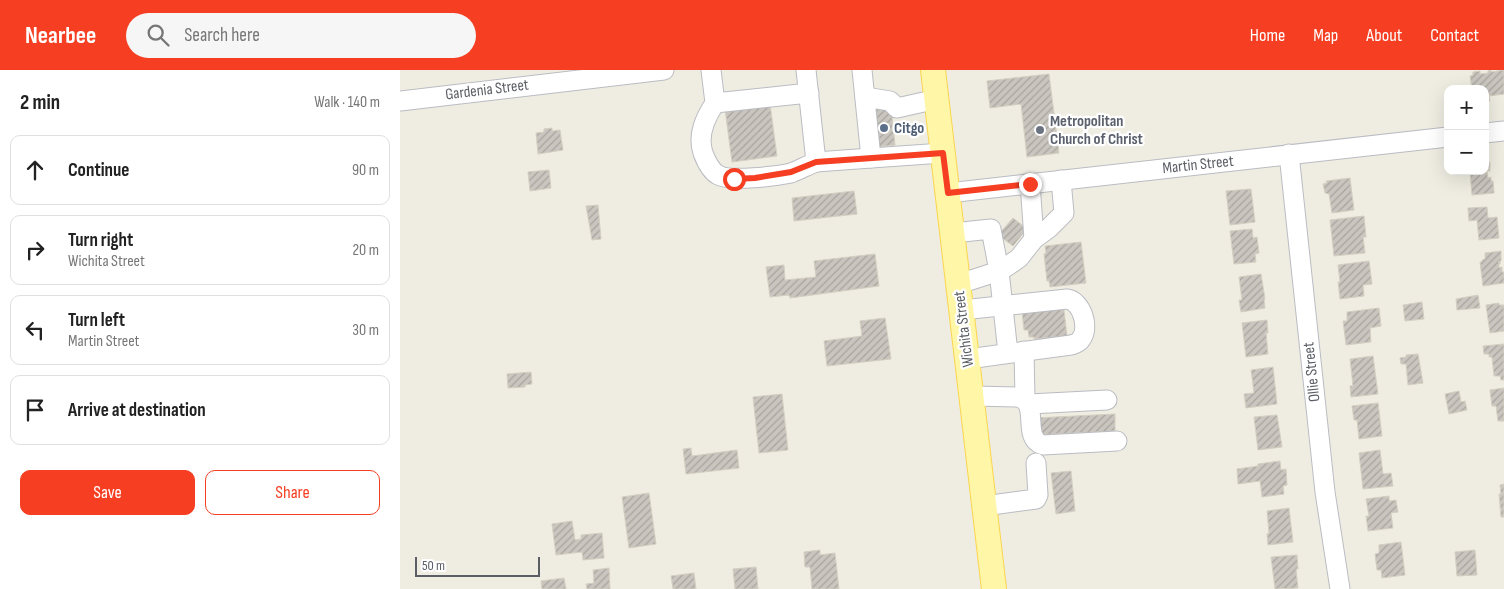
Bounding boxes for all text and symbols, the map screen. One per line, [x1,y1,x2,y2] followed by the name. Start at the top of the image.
[126,13,476,58] search box
[25,21,96,50] text: Nearbee
[144,21,172,49] icon: search
[184,24,260,47] text: Search here
[1250,25,1285,46] text: Home
[1313,25,1338,46] text: Map
[1366,25,1402,46] text: About
[1430,25,1479,46] text: Contact
[444,75,530,105] street label: Gardenia Street
[1444,85,1489,175] map controls
[1444,85,1489,130] button: +
[20,90,60,115] text: 2 min
[314,93,380,112] text: Walk · 140 m
[1050,112,1143,149] place label: Metropolitan Church of Christ
[894,119,924,138] place label: Citgo
[878,122,890,134] marker: Citgo
[1034,124,1046,136] marker: Metropolitan Church of Christ
[1444,130,1489,175] button: −
[1161,152,1235,178] street label: Martin Street
[21,156,49,184] icon: ahead
[68,159,129,182] text: Continue
[352,161,379,180] text: 90 m
[723,168,746,191] route start
[1019,173,1042,196] route end
[68,229,133,252] text: Turn right
[21,236,49,264] icon: right
[352,241,379,260] text: 20 m
[68,252,145,271] text: Wichita Street
[950,290,978,368] street label: Wichita Street
[68,309,125,332] text: Turn left
[21,316,49,344] icon: left
[352,321,379,340] text: 30 m
[68,332,139,351] text: Martin Street
[1299,341,1325,403] street label: Ollie Street
[21,396,49,424] icon: arrive
[68,399,206,422] text: Arrive at destination
[20,470,195,515] button: Save
[205,470,380,515] button: Share
[415,554,540,577] scale bar
[422,557,445,574] text: 50 m

